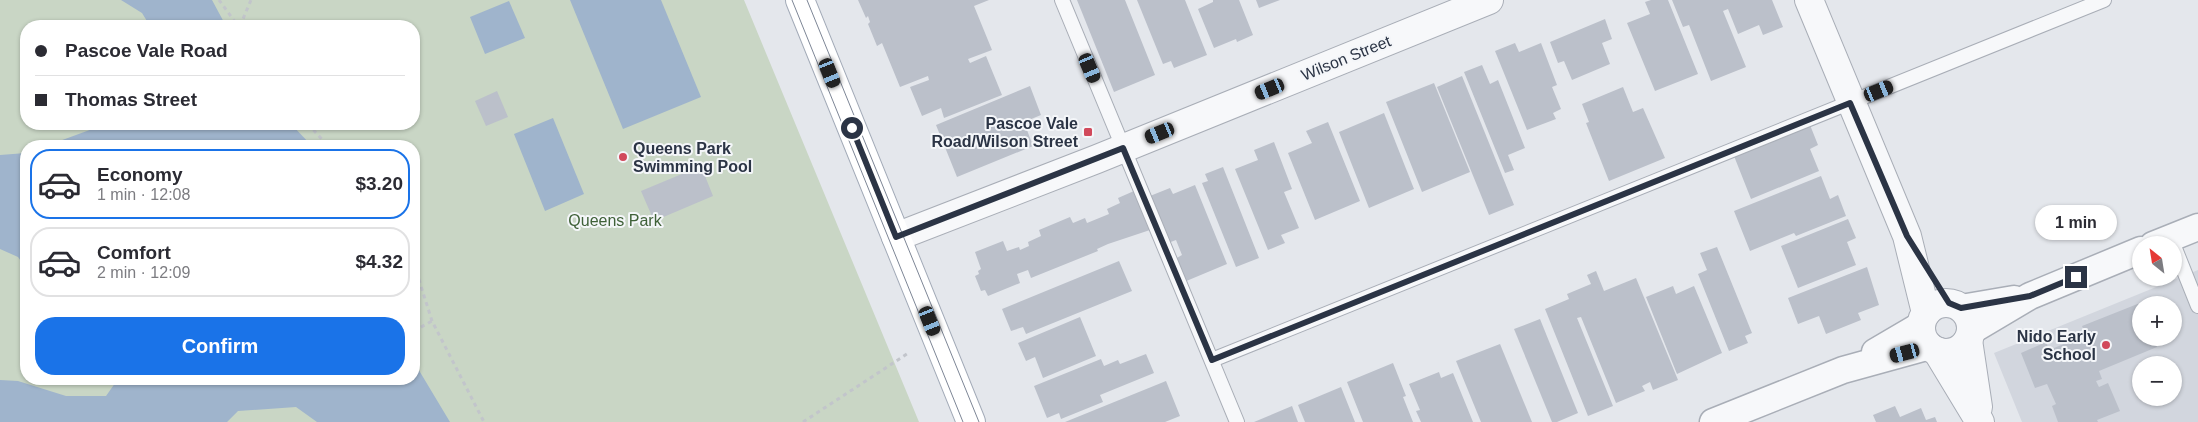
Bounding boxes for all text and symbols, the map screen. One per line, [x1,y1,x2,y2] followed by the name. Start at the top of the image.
[1299,32,1394,84] street label: Wilson Street
[65,40,228,61] text: Pascoe Vale Road
[1077,51,1102,85] car
[817,56,842,90] car
[1253,76,1286,102] car
[1862,78,1895,104] car
[65,89,197,110] text: Thomas Street
[931,115,1079,150] place label: Pascoe Vale Road/Wilson Street
[841,117,863,139] route start
[1143,120,1176,146] car
[1082,126,1094,138] marker: Pascoe Vale Road/Wilson Street
[633,140,752,175] place label: Queens Park Swimming Pool
[617,151,629,163] marker: Queens Park Swimming Pool
[37,162,82,207] icon: car
[97,164,183,185] text: Economy
[355,173,403,194] text: $3.20
[97,186,190,203] text: 1 min · 12:08
[2035,204,2117,240] callout: 1 min
[568,212,663,229] park label: Queens Park
[2055,214,2097,231] text: 1 min
[2132,236,2182,286] north arrow
[2132,236,2182,406] map controls
[37,240,82,285] icon: car
[97,242,171,263] text: Comfort
[355,251,403,272] text: $4.32
[97,264,190,281] text: 2 min · 12:09
[2065,266,2087,288] route end
[2132,296,2182,346] button: +
[917,304,942,338] car
[35,317,405,375] button: Confirm
[2017,328,2096,363] place label: Nido Early School
[2100,339,2112,351] marker: Nido Early School
[1888,342,1921,364] car
[2132,356,2182,406] button: −

